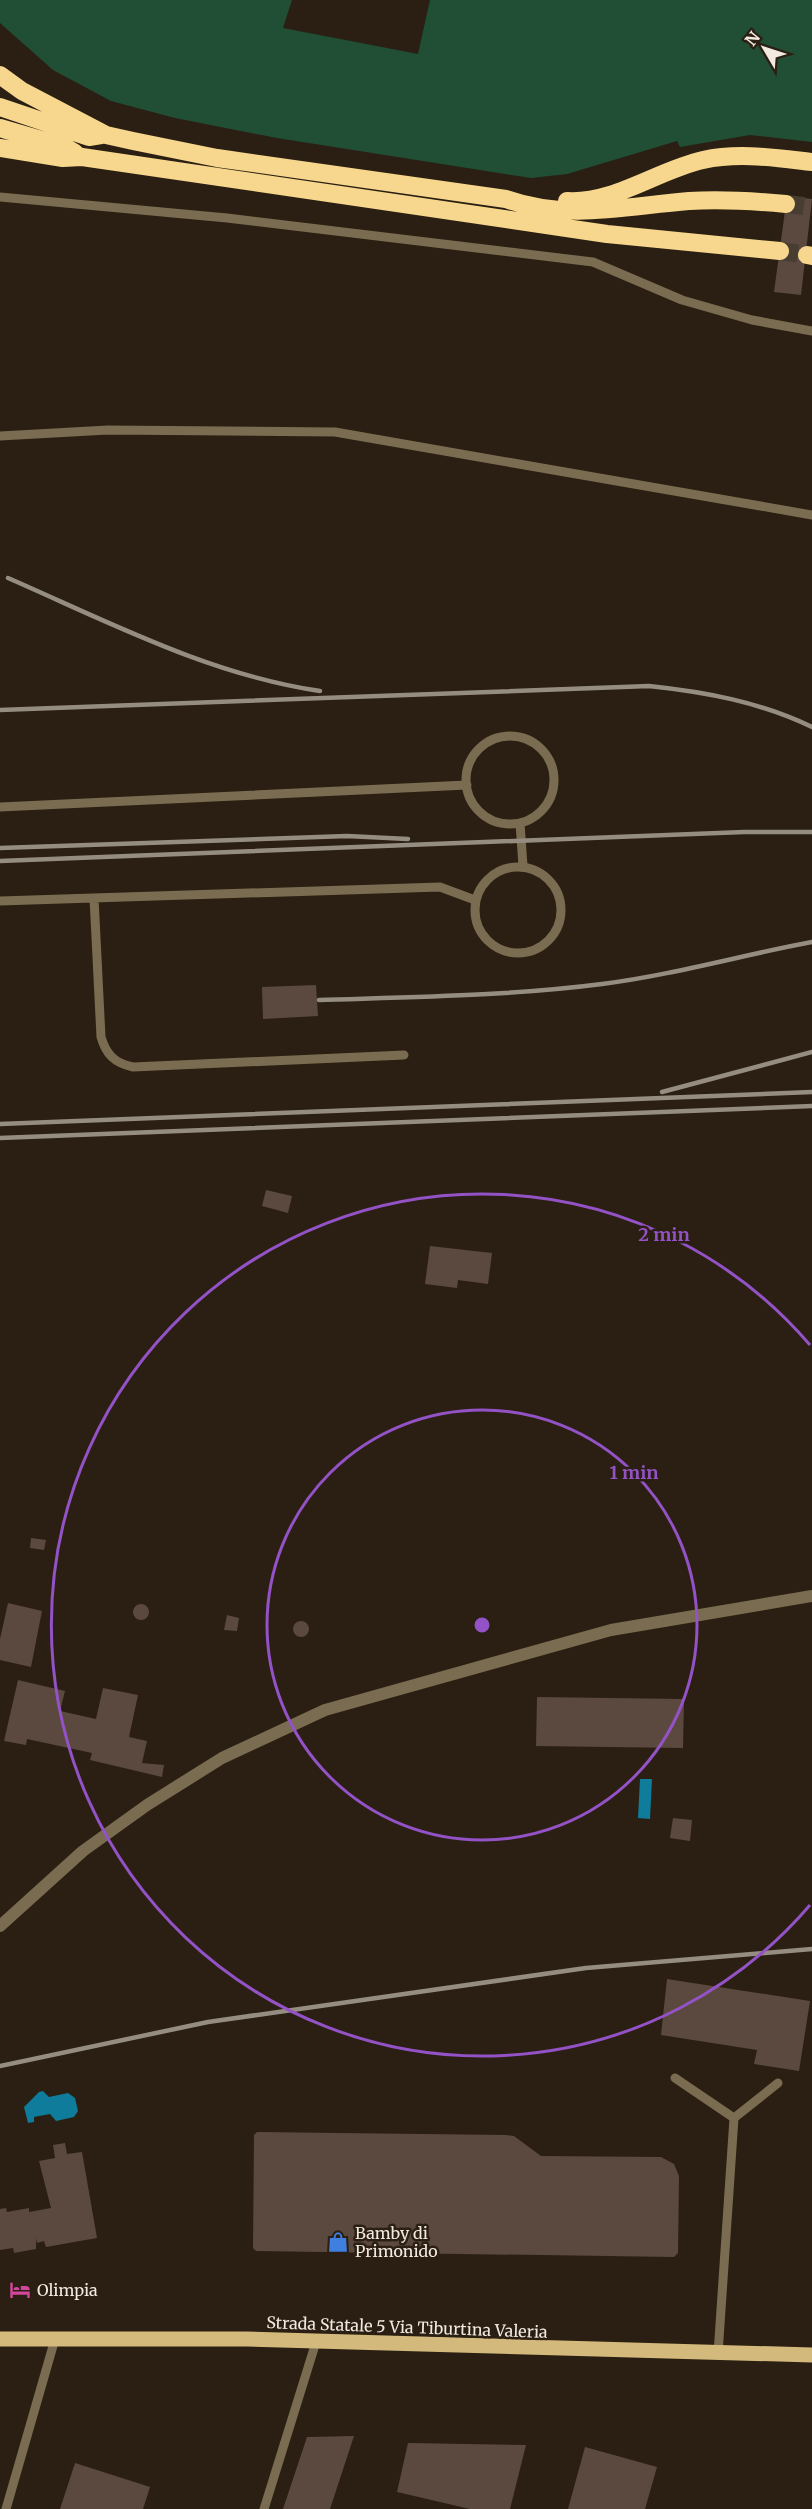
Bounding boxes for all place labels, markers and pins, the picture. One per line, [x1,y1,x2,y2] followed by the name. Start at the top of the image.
[472,1615,492,1635] centre of rings
[355,2223,438,2261] place label: Bamby di Primonido
[326,2230,350,2254] shop icon: Bamby di Primonido
[8,2278,32,2302] hotel icon: Olimpia
[37,2280,98,2300] place label: Olimpia

